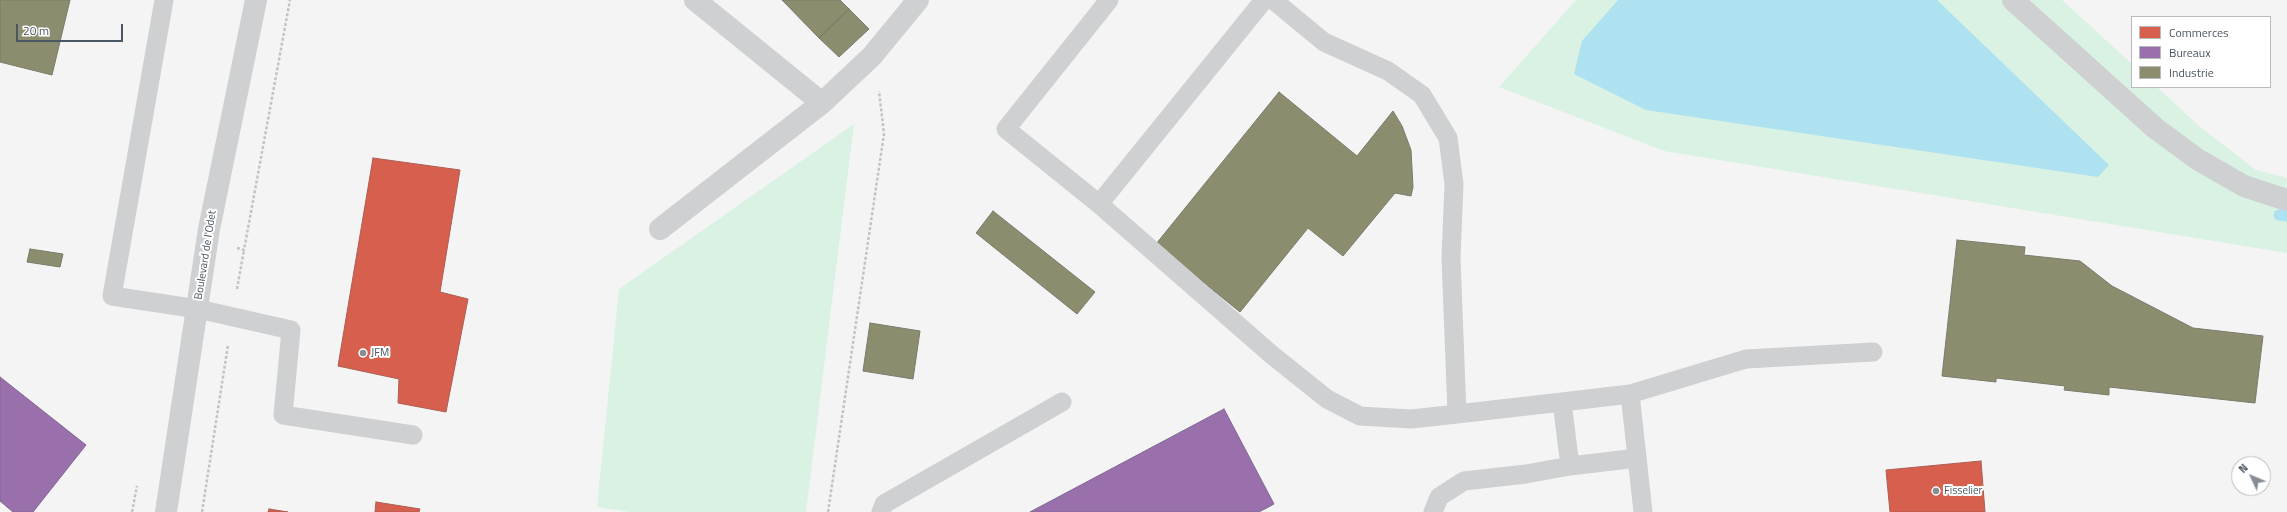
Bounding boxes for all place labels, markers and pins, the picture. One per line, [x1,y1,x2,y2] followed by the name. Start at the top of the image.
[371,346,389,360] place label: JFM
[358,348,368,358] marker: JFM
[1944,484,1982,498] place label: Fisselier
[1931,486,1941,496] marker: Fisselier

